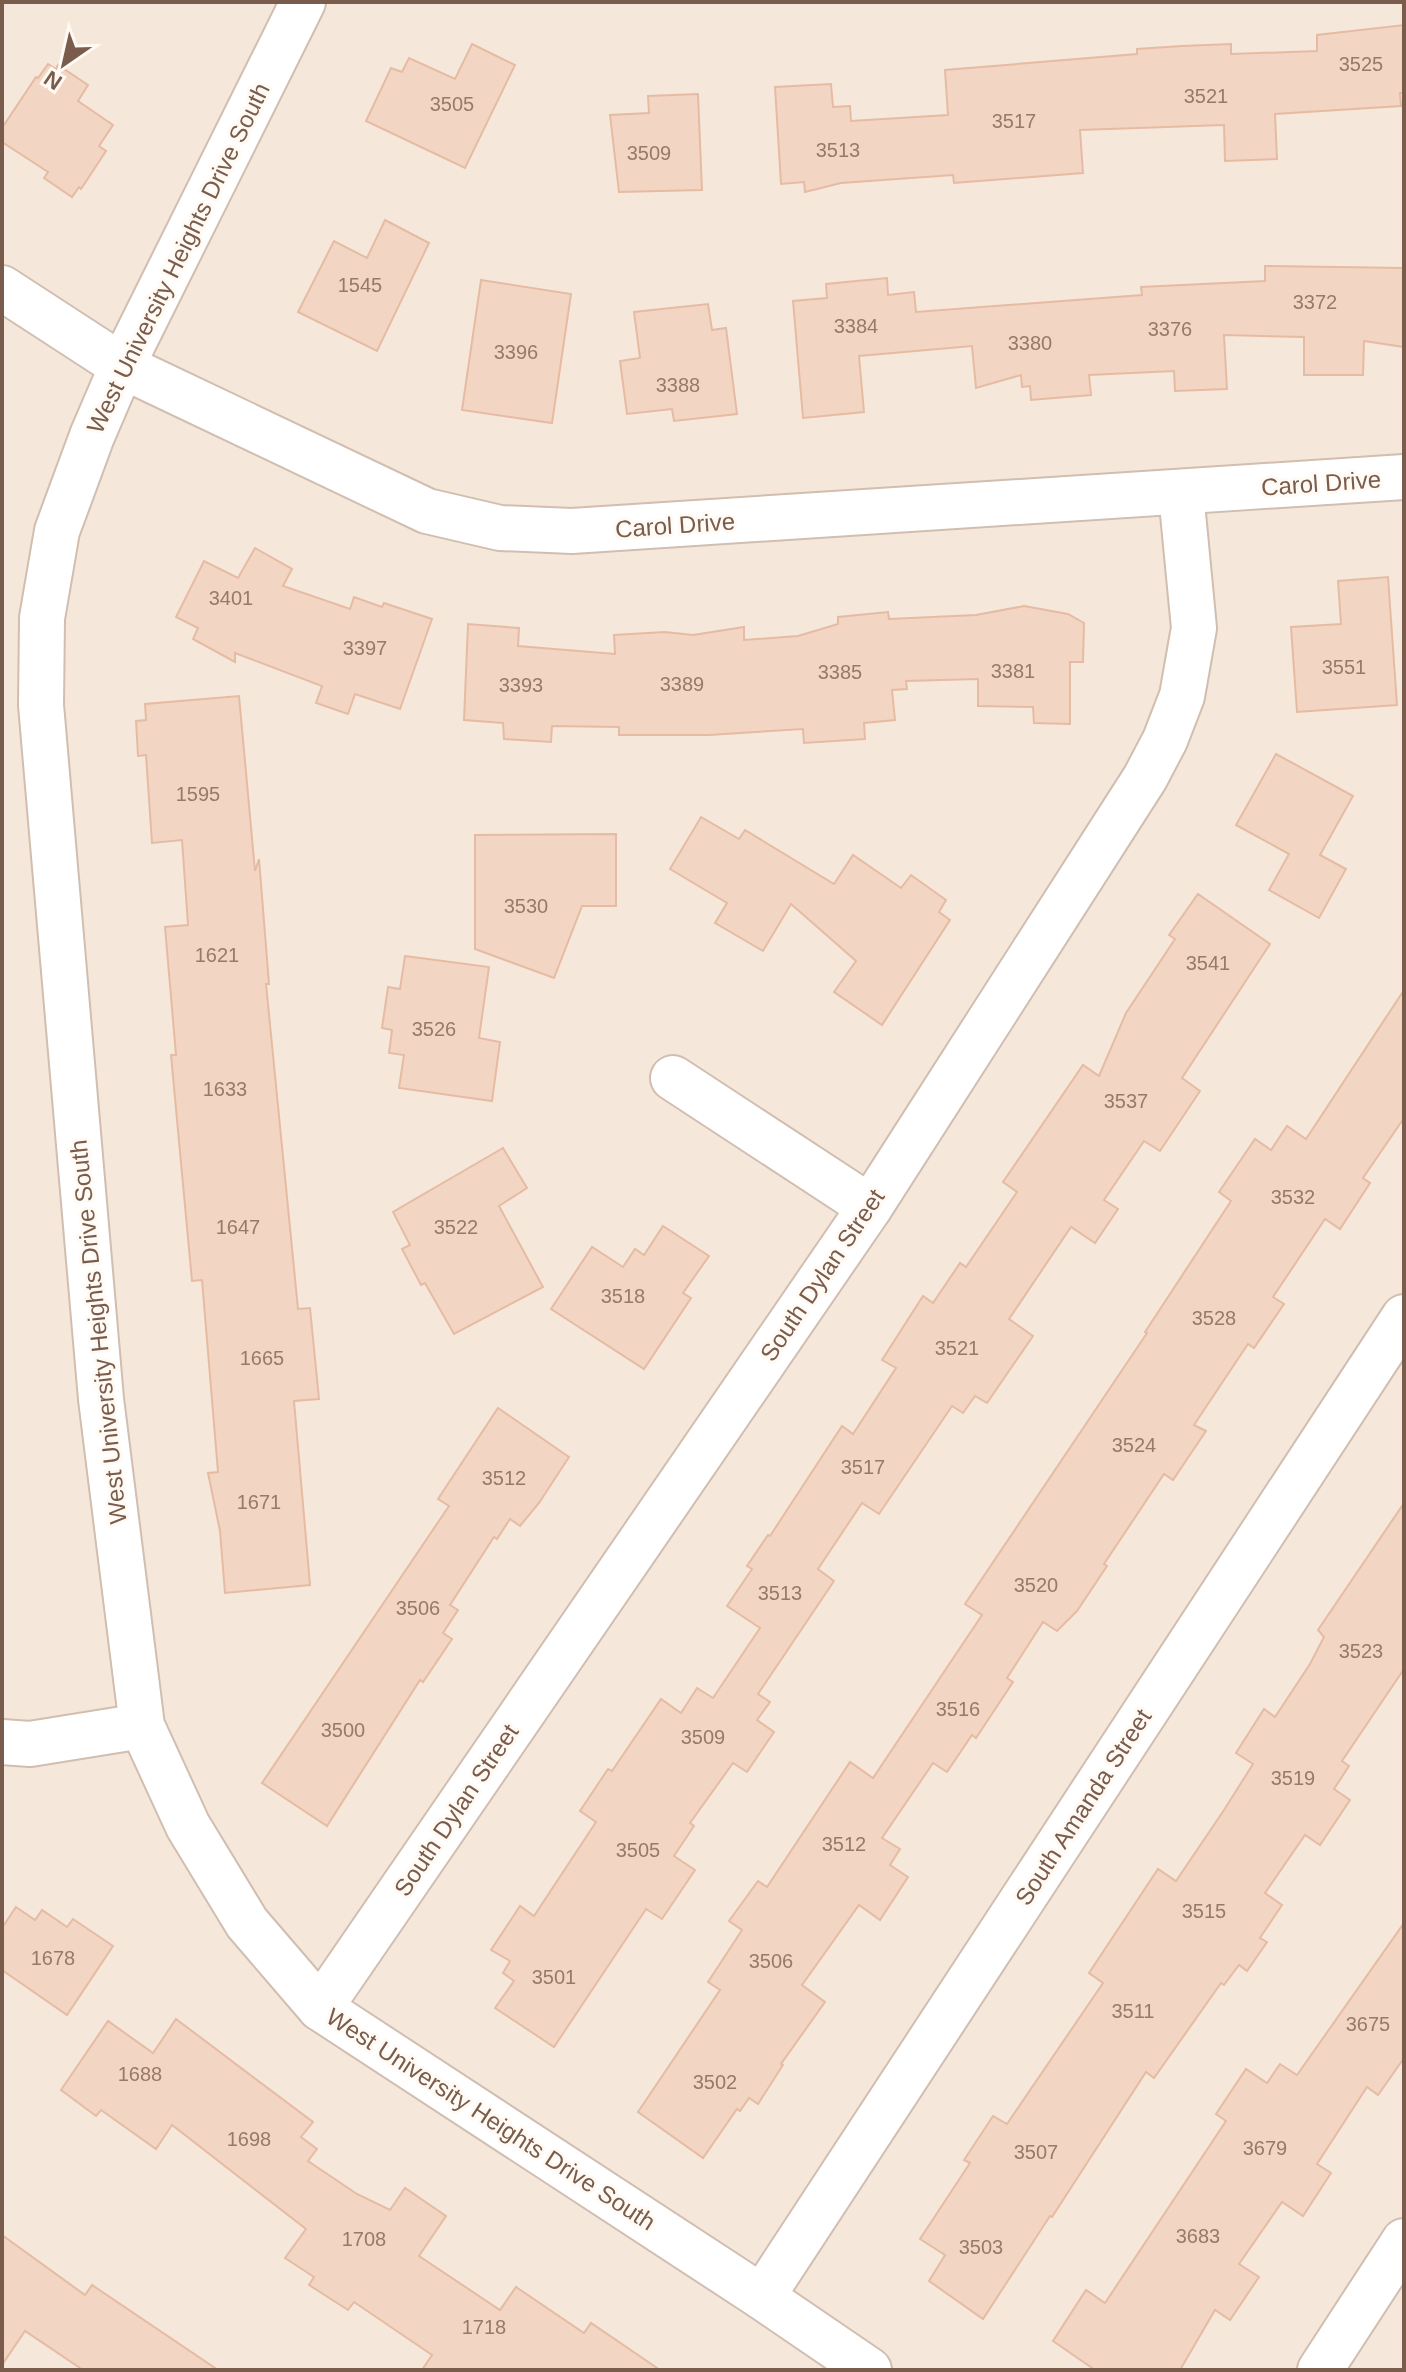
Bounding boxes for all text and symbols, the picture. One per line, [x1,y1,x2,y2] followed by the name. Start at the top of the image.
[24,24,104,104] north arrow
[1339,53,1383,75] house number: 3525
[40,65,67,95] text: N
[81,78,275,438] street label: West University Heights Drive South
[1184,85,1228,107] house number: 3521
[430,93,474,115] house number: 3505
[992,110,1036,132] house number: 3517
[816,139,860,161] house number: 3513
[627,142,671,164] house number: 3509
[338,274,382,296] house number: 1545
[1293,291,1337,313] house number: 3372
[834,315,878,337] house number: 3384
[1148,318,1192,340] house number: 3376
[1008,332,1052,354] house number: 3380
[494,341,538,363] house number: 3396
[656,374,700,396] house number: 3388
[1260,465,1382,501] street label: Carol Drive
[614,507,736,543] street label: Carol Drive
[209,587,253,609] house number: 3401
[343,637,387,659] house number: 3397
[1322,656,1366,678] house number: 3551
[991,660,1035,682] house number: 3381
[818,661,862,683] house number: 3385
[660,673,704,695] house number: 3389
[499,674,543,696] house number: 3393
[176,783,220,805] house number: 1595
[504,895,548,917] house number: 3530
[195,944,239,966] house number: 1621
[1186,952,1230,974] house number: 3541
[412,1018,456,1040] house number: 3526
[203,1078,247,1100] house number: 1633
[1104,1090,1148,1112] house number: 3537
[64,1138,132,1526] street label: West University Heights Drive South
[754,1184,890,1366] street label: South Dylan Street
[1271,1186,1315,1208] house number: 3532
[216,1216,260,1238] house number: 1647
[434,1216,478,1238] house number: 3522
[601,1285,645,1307] house number: 3518
[1192,1307,1236,1329] house number: 3528
[935,1337,979,1359] house number: 3521
[240,1347,284,1369] house number: 1665
[1112,1434,1156,1456] house number: 3524
[841,1456,885,1478] house number: 3517
[482,1467,526,1489] house number: 3512
[237,1491,281,1513] house number: 1671
[1014,1574,1058,1596] house number: 3520
[758,1582,802,1604] house number: 3513
[396,1597,440,1619] house number: 3506
[1339,1640,1383,1662] house number: 3523
[936,1698,980,1720] house number: 3516
[1010,1704,1157,1910] street label: South Amanda Street
[321,1719,365,1741] house number: 3500
[388,1719,524,1901] street label: South Dylan Street
[681,1726,725,1748] house number: 3509
[1271,1767,1315,1789] house number: 3519
[822,1833,866,1855] house number: 3512
[616,1839,660,1861] house number: 3505
[1182,1900,1226,1922] house number: 3515
[31,1947,75,1969] house number: 1678
[749,1950,793,1972] house number: 3506
[532,1966,576,1988] house number: 3501
[1111,2000,1155,2022] house number: 3511
[322,2002,660,2236] street label: West University Heights Drive South
[1346,2013,1390,2035] house number: 3675
[118,2063,162,2085] house number: 1688
[693,2071,737,2093] house number: 3502
[227,2128,271,2150] house number: 1698
[1243,2137,1287,2159] house number: 3679
[1014,2141,1058,2163] house number: 3507
[1176,2225,1220,2247] house number: 3683
[342,2228,386,2250] house number: 1708
[959,2236,1003,2258] house number: 3503
[462,2316,506,2338] house number: 1718

